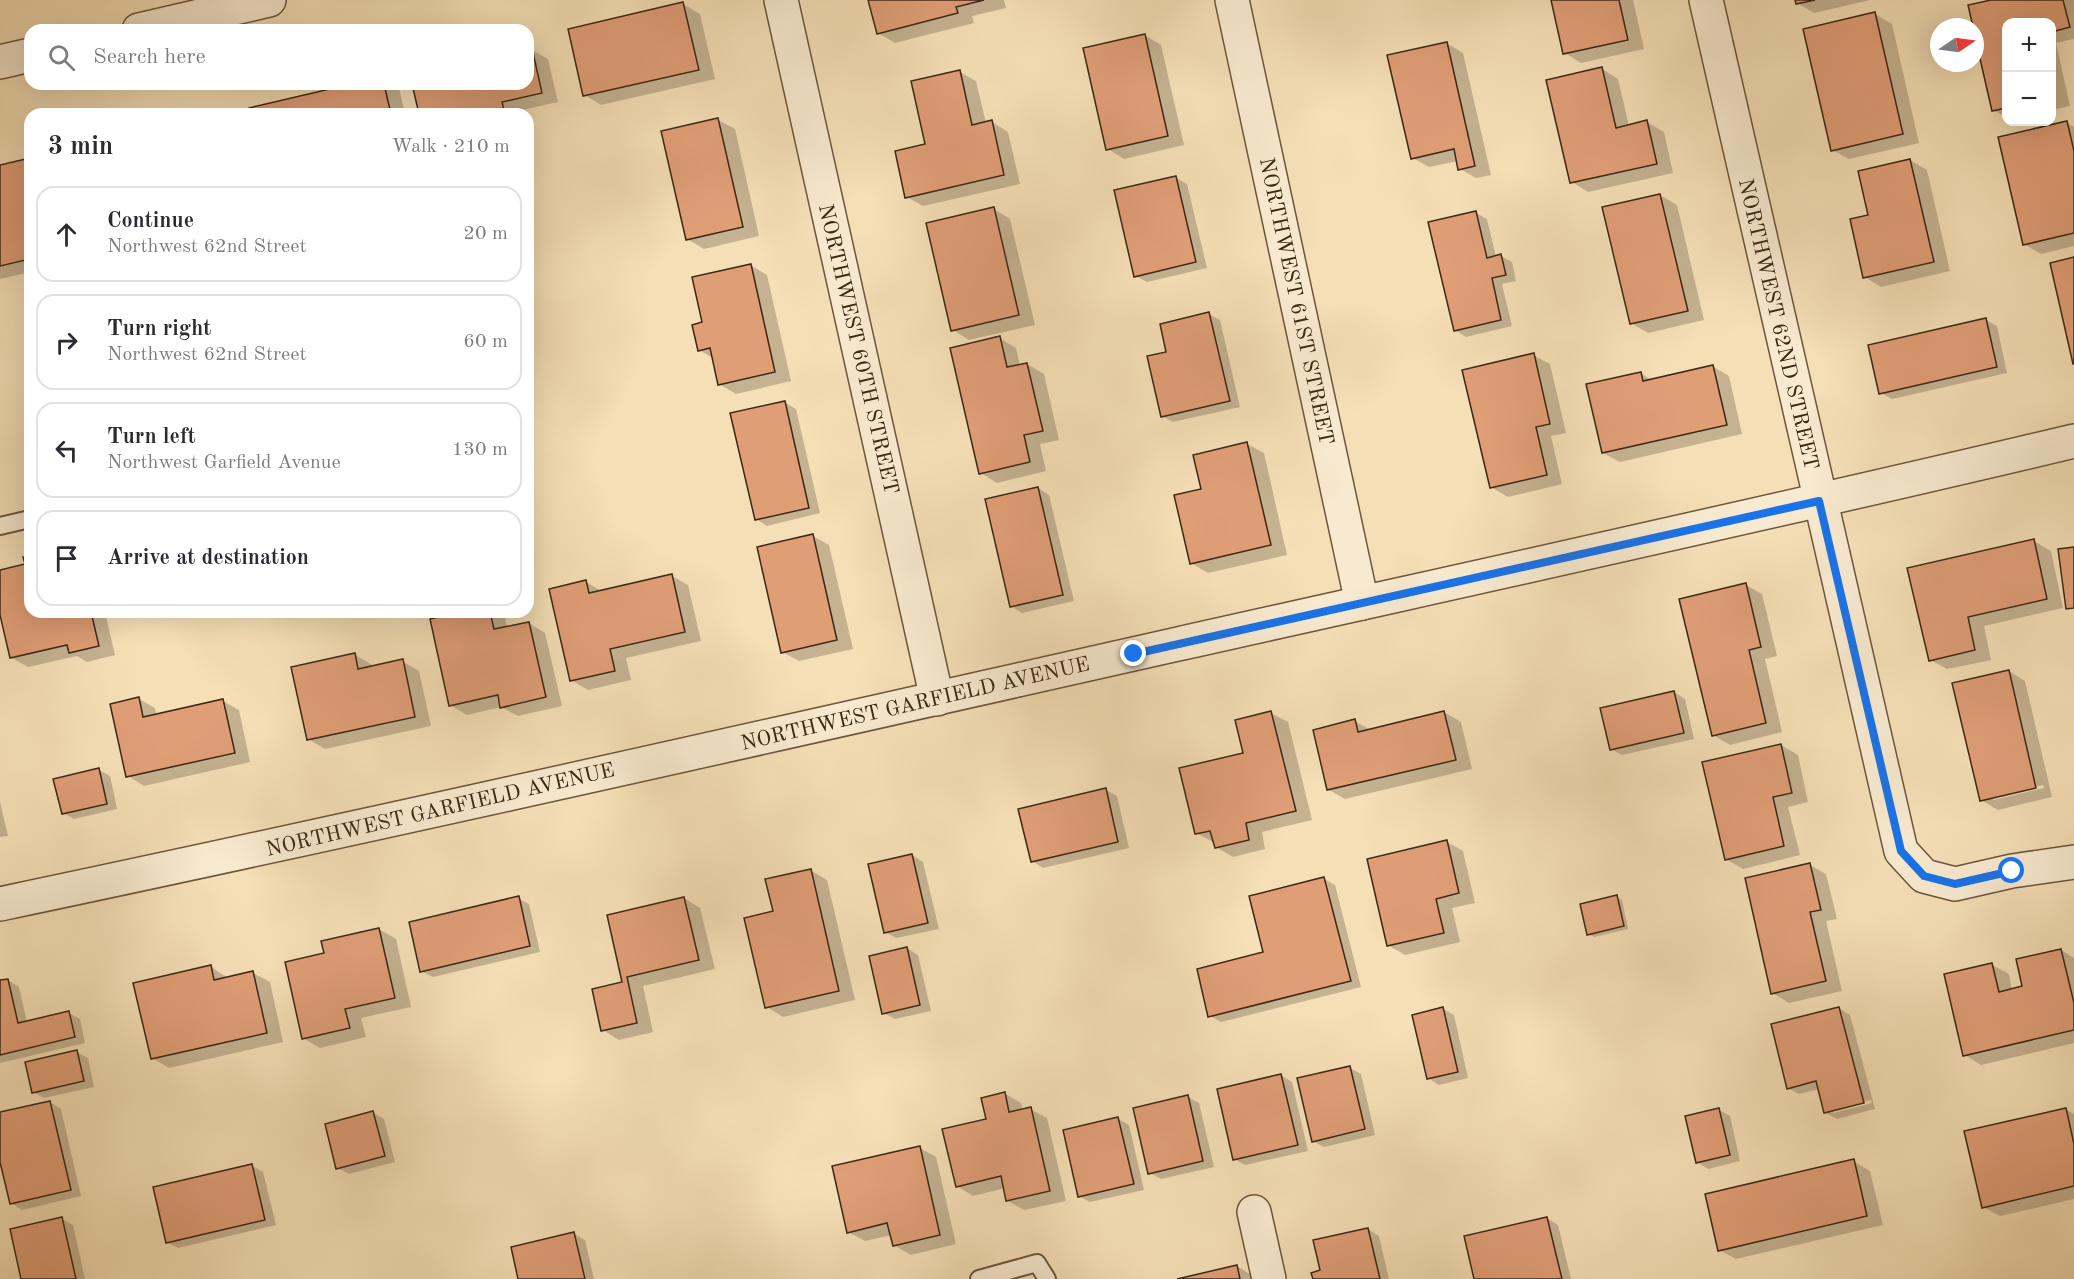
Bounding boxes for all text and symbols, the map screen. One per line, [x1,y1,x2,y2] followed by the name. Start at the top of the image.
[1930,18,1984,72] north arrow
[2002,18,2056,126] map controls
[2002,18,2056,72] button: +
[24,24,534,90] search box
[45,41,78,74] icon: search
[93,46,206,68] text: Search here
[2002,72,2056,126] button: −
[48,134,113,160] text: 3 min
[391,137,510,157] text: Walk · 210 m
[1255,156,1336,447] street label: NORTHWEST 61ST STREET
[1734,177,1821,472] street label: NORTHWEST 62ND STREET
[814,202,901,496] street label: NORTHWEST 60TH STREET
[107,210,194,232] text: Continue
[50,218,83,251] icon: ahead
[463,224,508,244] text: 20 m
[107,237,306,257] text: Northwest 62nd Street
[107,318,211,340] text: Turn right
[50,326,83,359] icon: right
[463,332,508,352] text: 60 m
[107,345,306,365] text: Northwest 62nd Street
[107,426,196,448] text: Turn left
[50,434,83,467] icon: left
[452,440,508,460] text: 130 m
[107,453,341,473] text: Northwest Garfield Avenue
[50,542,83,575] icon: arrive
[107,547,309,569] text: Arrive at destination
[1120,640,1146,666] route end
[739,654,1092,755] street label: NORTHWEST GARFIELD AVENUE
[264,760,617,861] street label: NORTHWEST GARFIELD AVENUE
[1998,857,2024,883] route start

